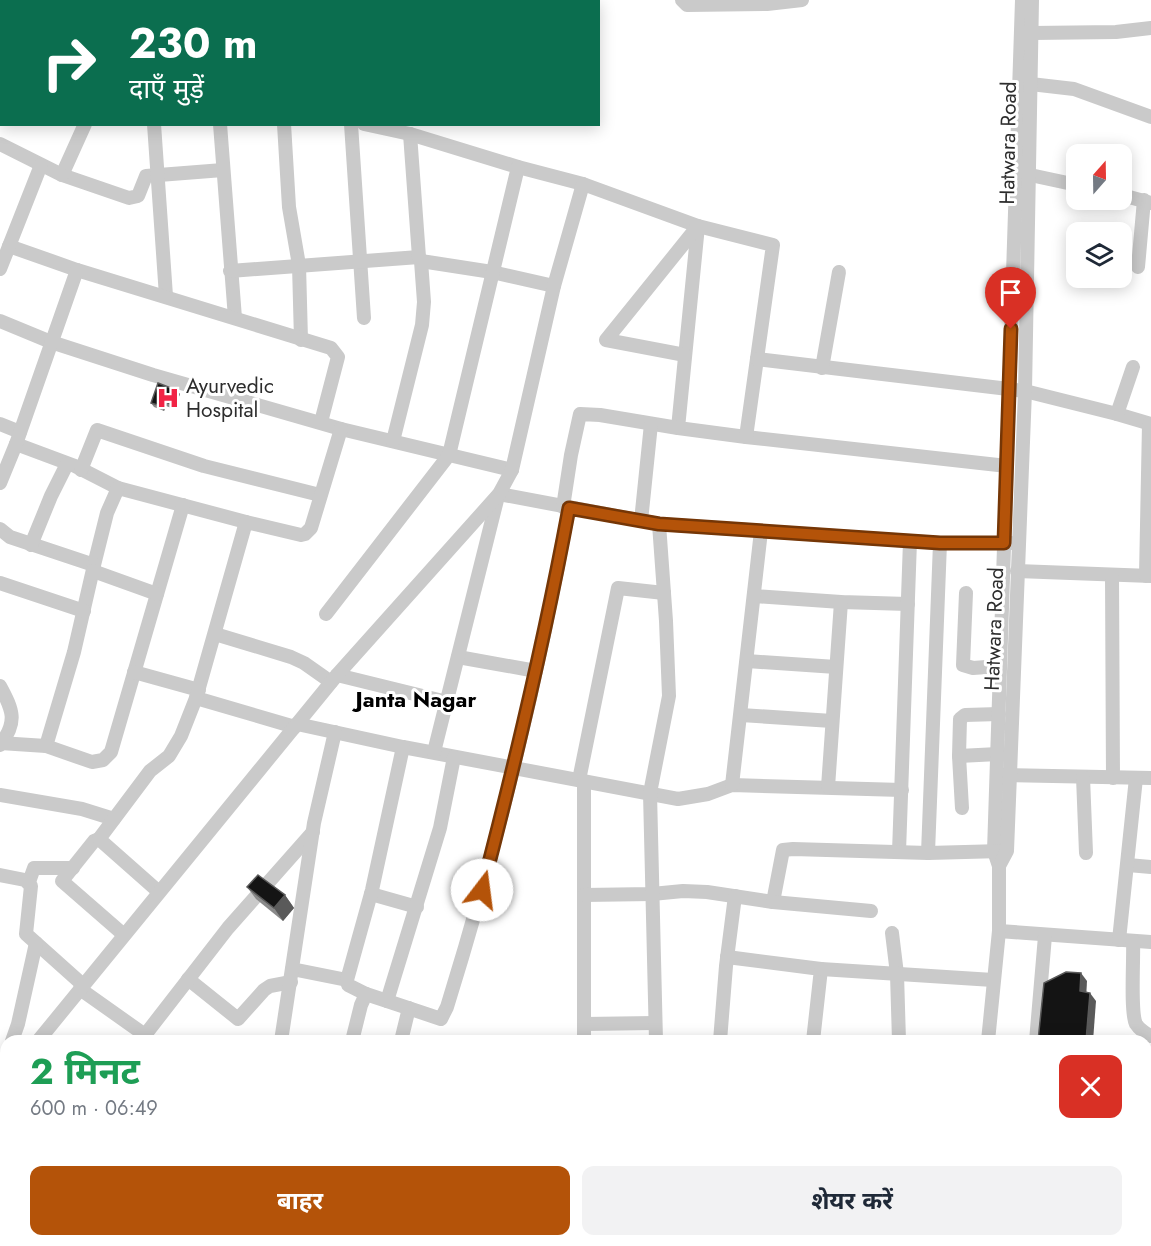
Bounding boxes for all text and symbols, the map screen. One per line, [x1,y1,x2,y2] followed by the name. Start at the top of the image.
[129,13,257,74] text: 230 m
[30,24,108,102] icon: right
[129,69,204,108] text: दाएँ मुड़ें
[992,81,1024,205] street label: Hatwara Road
[1066,144,1132,210] north arrow
[1066,144,1132,288] map controls
[1066,222,1132,288] button: layers
[985,267,1036,329] pin
[994,276,1027,309] icon: arrive
[186,371,274,425] place label: Ayurvedic Hospital
[155,385,181,411] hospital icon: Ayurvedic Hospital
[977,567,1011,691] street label: Hatwara Road
[352,683,476,715] district label: Janta Nagar
[450,858,514,922] position arrow
[30,1045,140,1097] text: 2 मिनट
[1059,1055,1122,1118] button: close
[30,1094,158,1123] text: 600 m · 06:49
[30,1166,570,1235] button: बाहर
[582,1166,1122,1235] button: शेयर करें

